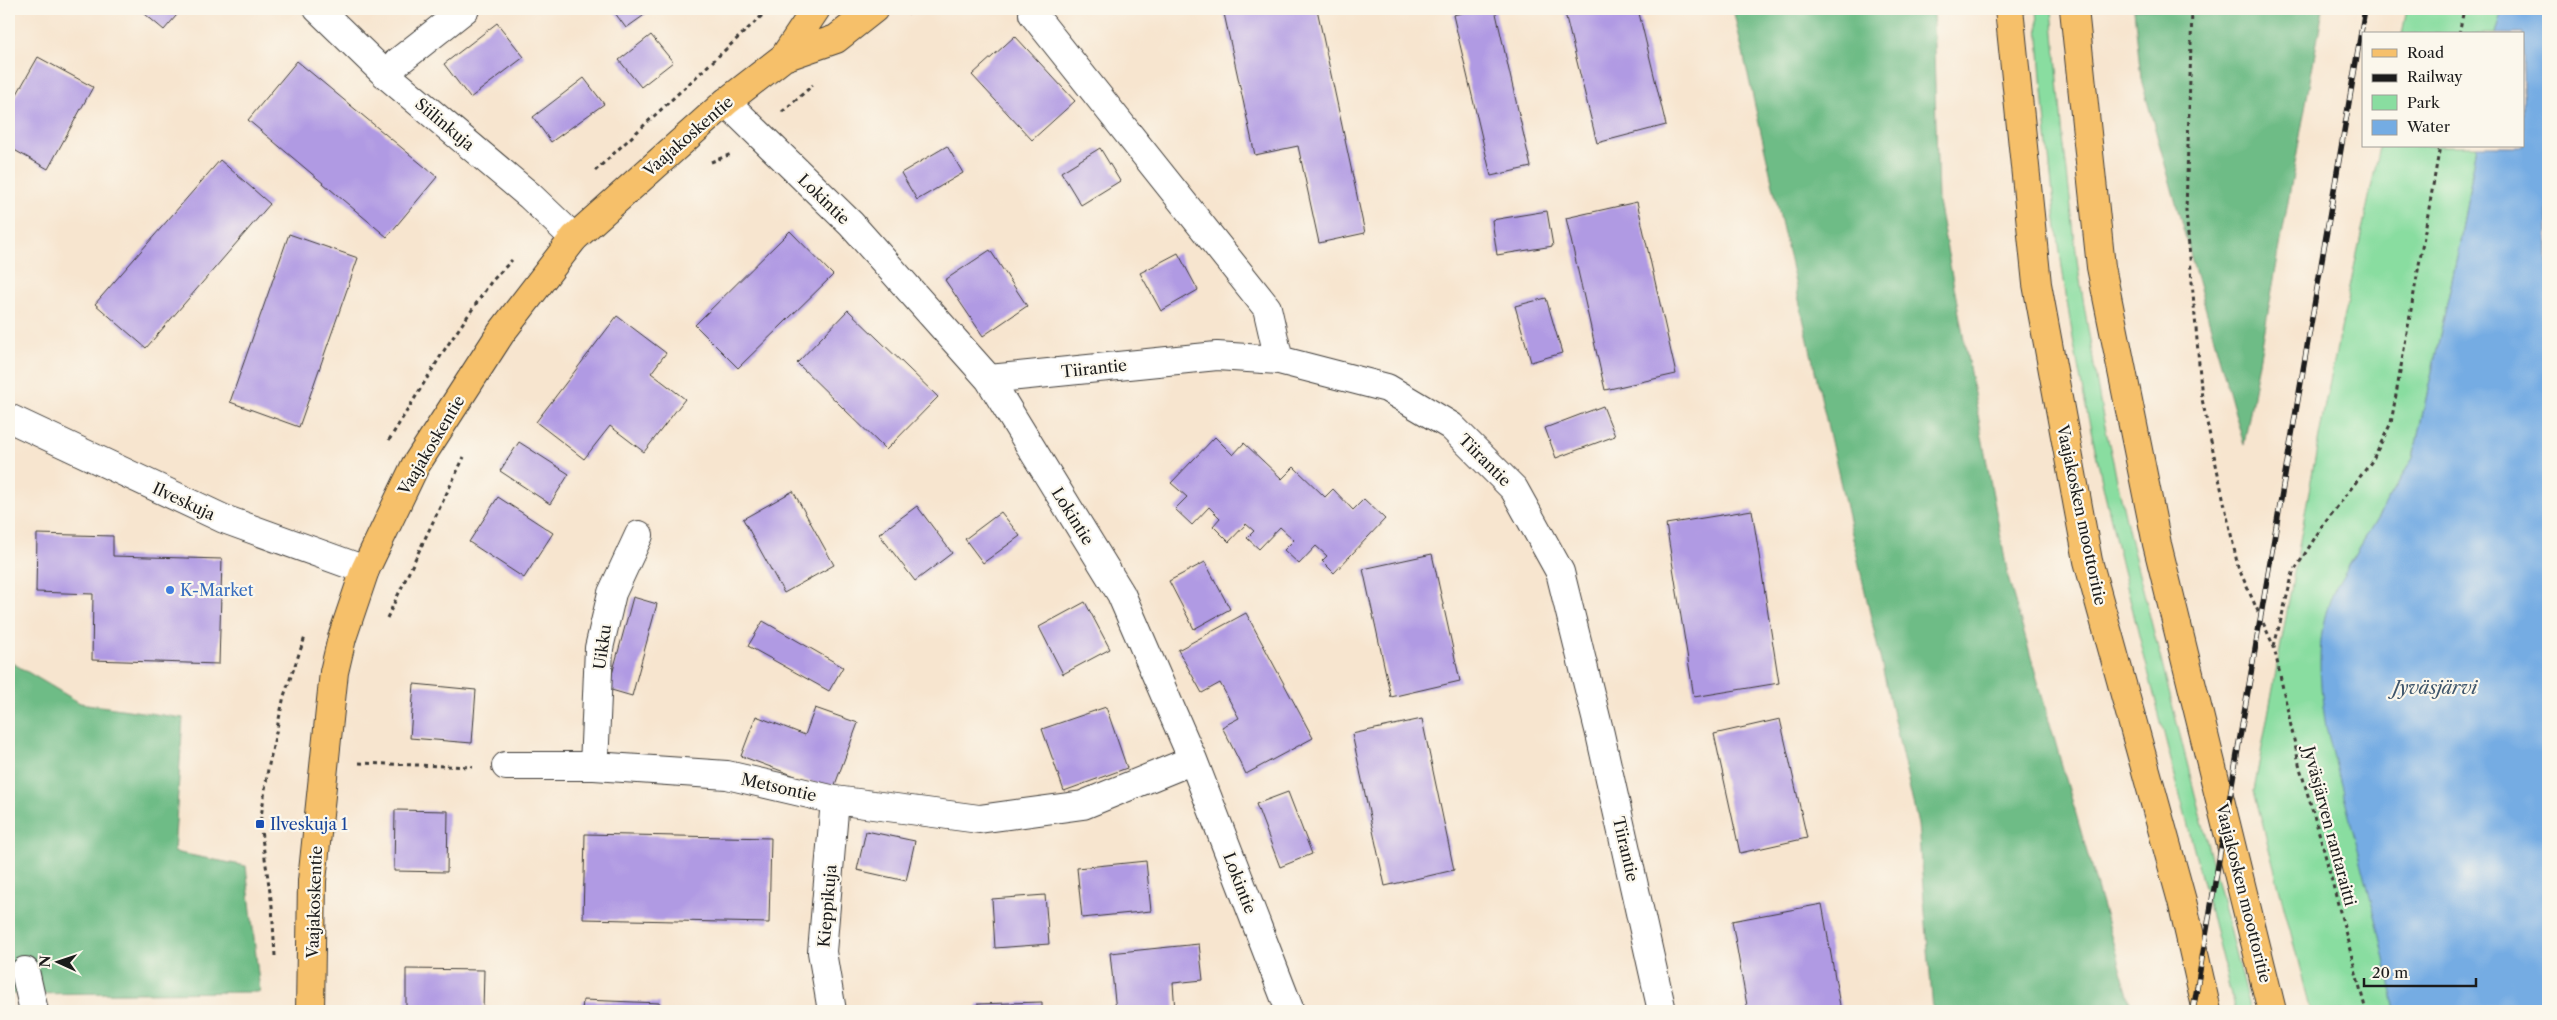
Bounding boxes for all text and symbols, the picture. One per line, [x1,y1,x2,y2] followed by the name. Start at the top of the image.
[2362,32,2524,148] legend
[2407,43,2444,62] text: Road
[2407,67,2463,86] text: Railway
[638,92,737,181] street label: Vaajakoskentie
[2407,93,2441,112] text: Park
[411,94,479,155] street label: Siilinkuja
[2406,117,2451,136] text: Water
[794,170,854,228] street label: Lokintie
[1060,355,1128,381] street label: Tiirantie
[393,392,469,499] street label: Vaajakoskentie
[2053,422,2111,607] street label: Vaajakosken moottoritie
[1455,430,1515,490] street label: Tiirantie
[149,478,219,524] street label: Ilveskuja
[1048,484,1098,548] street label: Lokintie
[180,580,254,600] place label: K-Market
[164,584,176,596] marker: K-Market
[589,623,615,671] street label: Uikku
[2388,677,2479,699] water label: Jyväsjärvi
[2298,741,2361,908] street label: Jyväsjärven rantaraitti
[739,769,819,805] street label: Metsontie
[2212,800,2276,985] street label: Vaajakosken moottoritie
[270,814,348,834] place label: Ilveskuja 1
[1609,815,1643,883] street label: Tiirantie
[254,818,266,830] marker: Ilveskuja 1
[302,845,326,960] street label: Vaajakoskentie
[1219,850,1261,916] street label: Lokintie
[813,863,841,948] street label: Kieppikuja
[32,938,82,988] north arrow
[36,955,54,968] text: N
[2364,955,2477,987] scale bar
[2372,963,2408,982] text: 20 m

